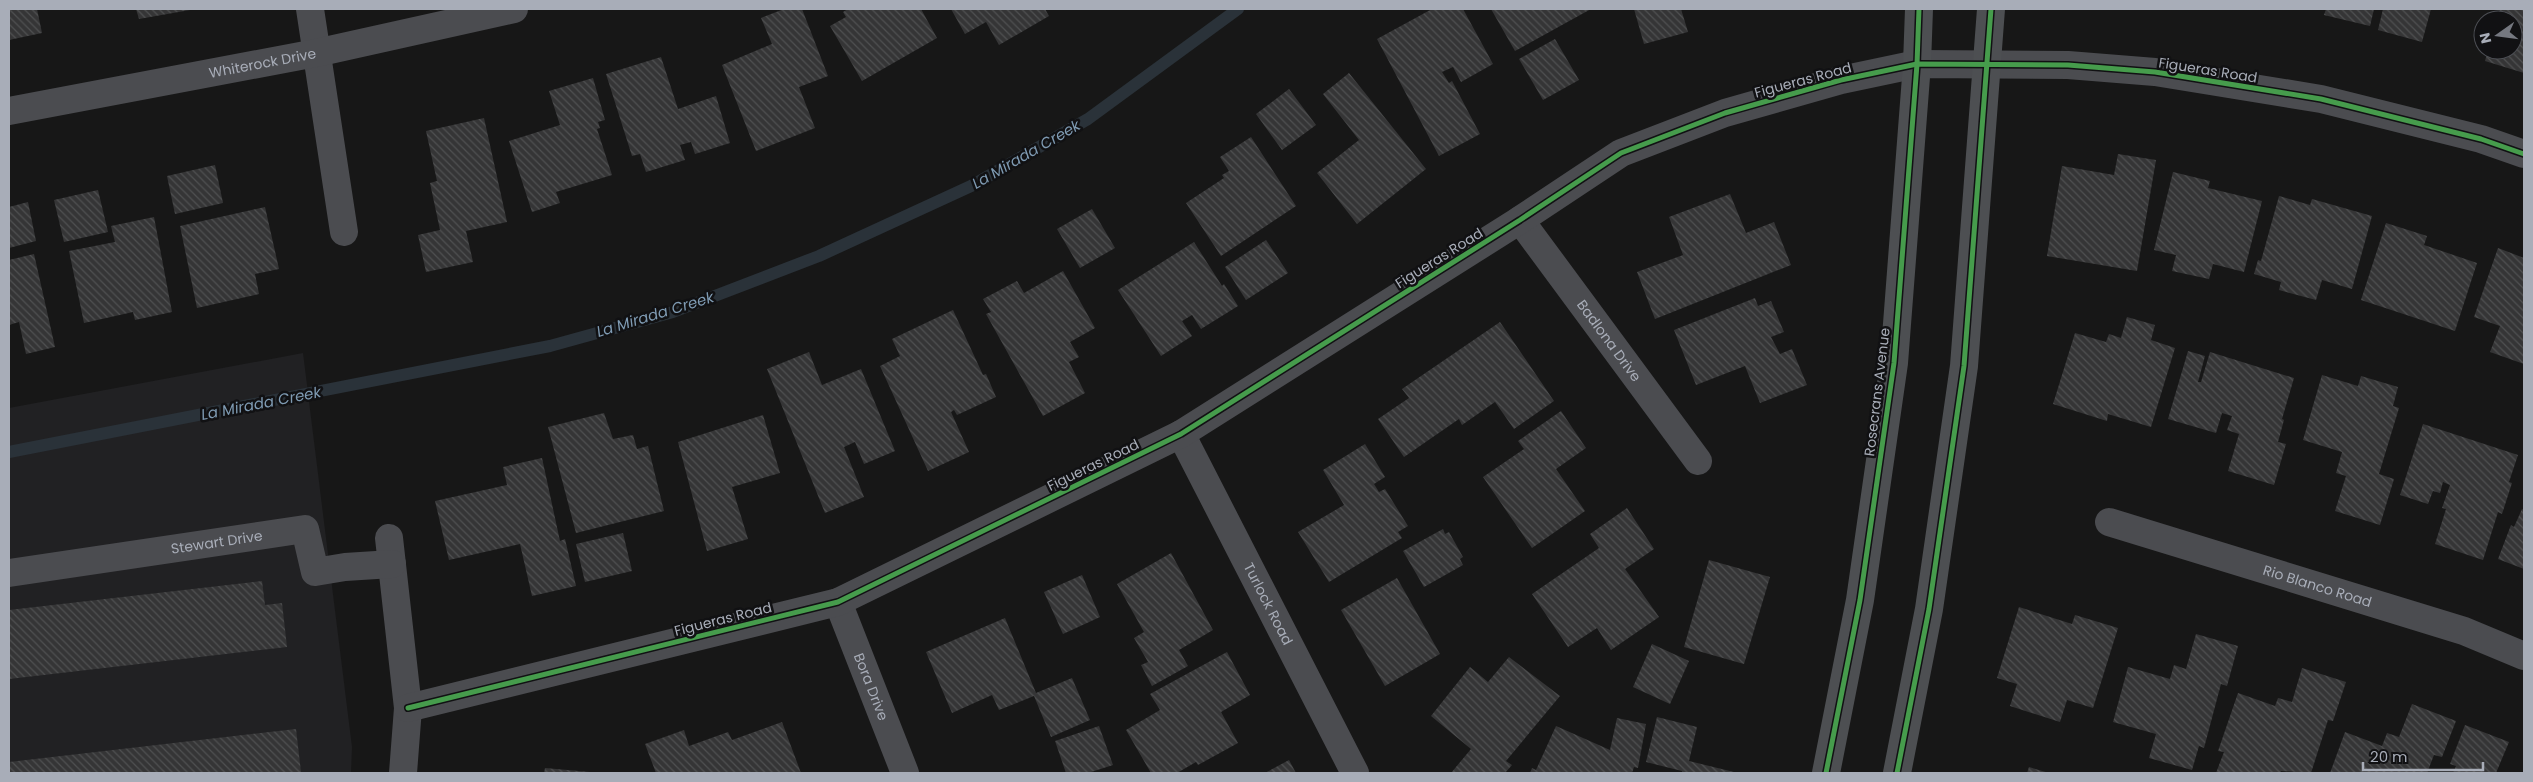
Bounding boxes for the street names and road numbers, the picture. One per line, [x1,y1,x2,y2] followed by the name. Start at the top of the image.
[207,43,318,83] street label: Whiterock Drive
[2157,52,2259,88] street label: Figueras Road
[1752,57,1854,103] street label: Figueras Road
[1391,223,1487,293] street label: Figueras Road
[1572,296,1646,386] street label: Badlona Drive
[1859,326,1895,457] street label: Rosecrans Avenue
[1044,434,1142,496] street label: Figueras Road
[170,525,264,559] street label: Stewart Drive
[1239,559,1298,649] street label: Turlock Road
[2261,560,2374,612] street label: Rio Blanco Road
[672,597,774,641] street label: Figueras Road
[849,650,894,724] street label: Bora Drive

